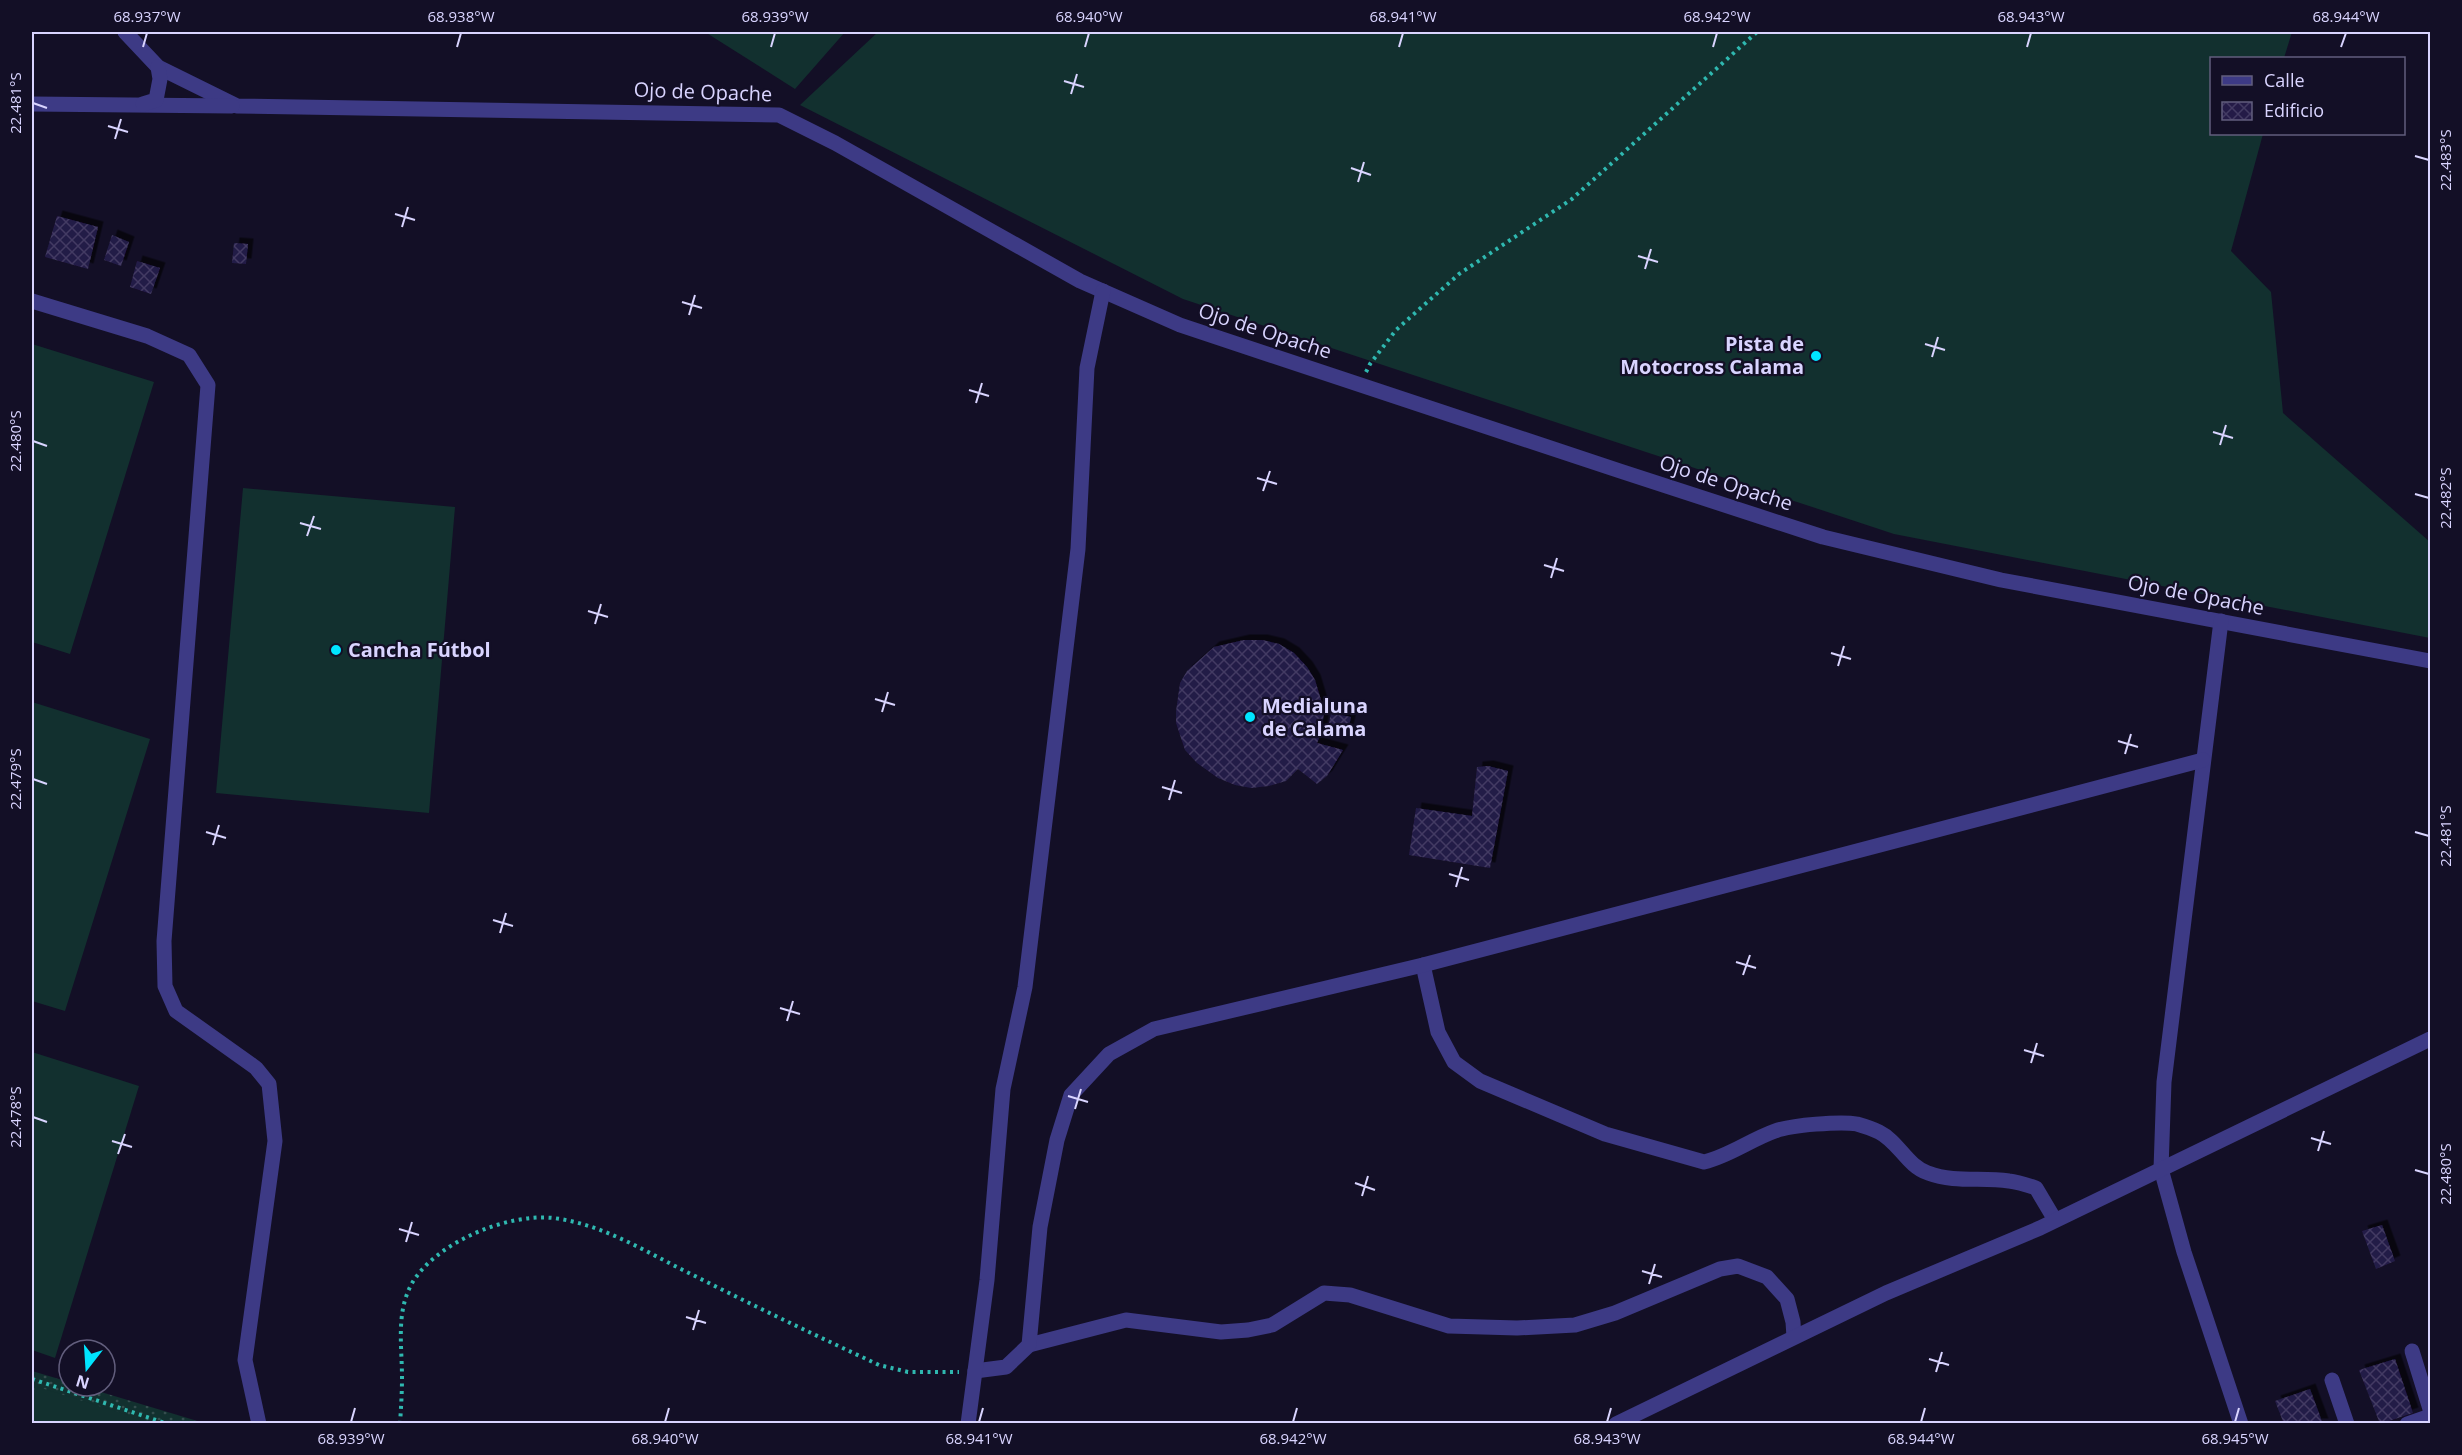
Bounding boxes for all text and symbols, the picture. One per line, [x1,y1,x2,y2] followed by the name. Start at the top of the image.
[113,6,181,26] text: 68.937°W
[427,6,495,26] text: 68.938°W
[741,6,809,26] text: 68.939°W
[1055,6,1123,26] text: 68.940°W
[1369,6,1437,26] text: 68.941°W
[1683,6,1751,26] text: 68.942°W
[1997,6,2065,26] text: 68.943°W
[2312,6,2380,26] text: 68.944°W
[2210,57,2405,135] legend
[2264,68,2305,92] text: Calle
[5,72,25,134] text: 22.481°S
[633,76,773,107] street label: Ojo de Opache
[2264,98,2324,122] text: Edificio
[2435,129,2455,191] text: 22.483°S
[1195,296,1335,365] street label: Ojo de Opache
[1620,330,1804,380] place label: Pista de Motocross Calama
[1809,349,1823,363] marker: Pista de Motocross Calama
[5,410,25,472] text: 22.480°S
[1656,448,1796,517] street label: Ojo de Opache
[2435,467,2455,529] text: 22.482°S
[2126,568,2267,621] street label: Ojo de Opache
[348,636,491,663] place label: Cancha Fútbol
[329,643,343,657] marker: Cancha Fútbol
[1262,692,1368,742] place label: Medialuna de Calama
[1243,710,1257,724] marker: Medialuna de Calama
[5,748,25,810] text: 22.479°S
[2435,805,2455,867] text: 22.481°S
[5,1086,25,1148] text: 22.478°S
[2435,1143,2455,1205] text: 22.480°S
[57,1338,117,1398] north arrow
[73,1370,92,1395] text: N
[317,1428,385,1448] text: 68.939°W
[631,1428,699,1448] text: 68.940°W
[945,1428,1013,1448] text: 68.941°W
[1259,1428,1327,1448] text: 68.942°W
[1573,1428,1641,1448] text: 68.943°W
[1887,1428,1955,1448] text: 68.944°W
[2201,1428,2269,1448] text: 68.945°W

